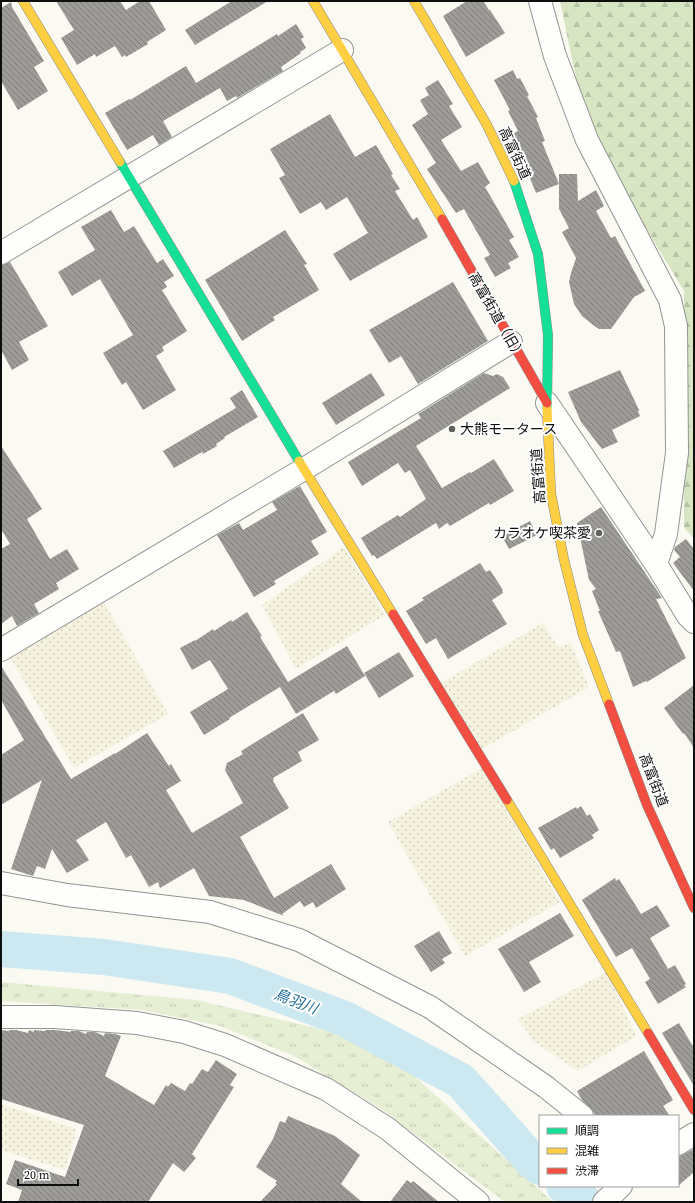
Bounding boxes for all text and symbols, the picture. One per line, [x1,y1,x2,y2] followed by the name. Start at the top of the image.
[494,123,536,183] street label: 高富街道
[464,269,530,363] street label: 高富街道（旧）
[460,419,557,439] place label: 大熊モータース
[447,424,457,434] marker: 大熊モータース
[526,447,550,505] street label: 高富街道
[493,523,591,543] place label: カラオケ喫茶愛
[594,528,604,538] marker: カラオケ喫茶愛
[635,750,673,810] street label: 高富街道
[271,983,323,1020] water label: 鳥羽川
[539,1115,679,1187] legend
[575,1123,599,1139] text: 順調
[575,1143,599,1159] text: 混雑
[18,1161,78,1187] scale bar
[575,1163,599,1179] text: 渋滞
[24,1167,50,1183] text: 20 m

